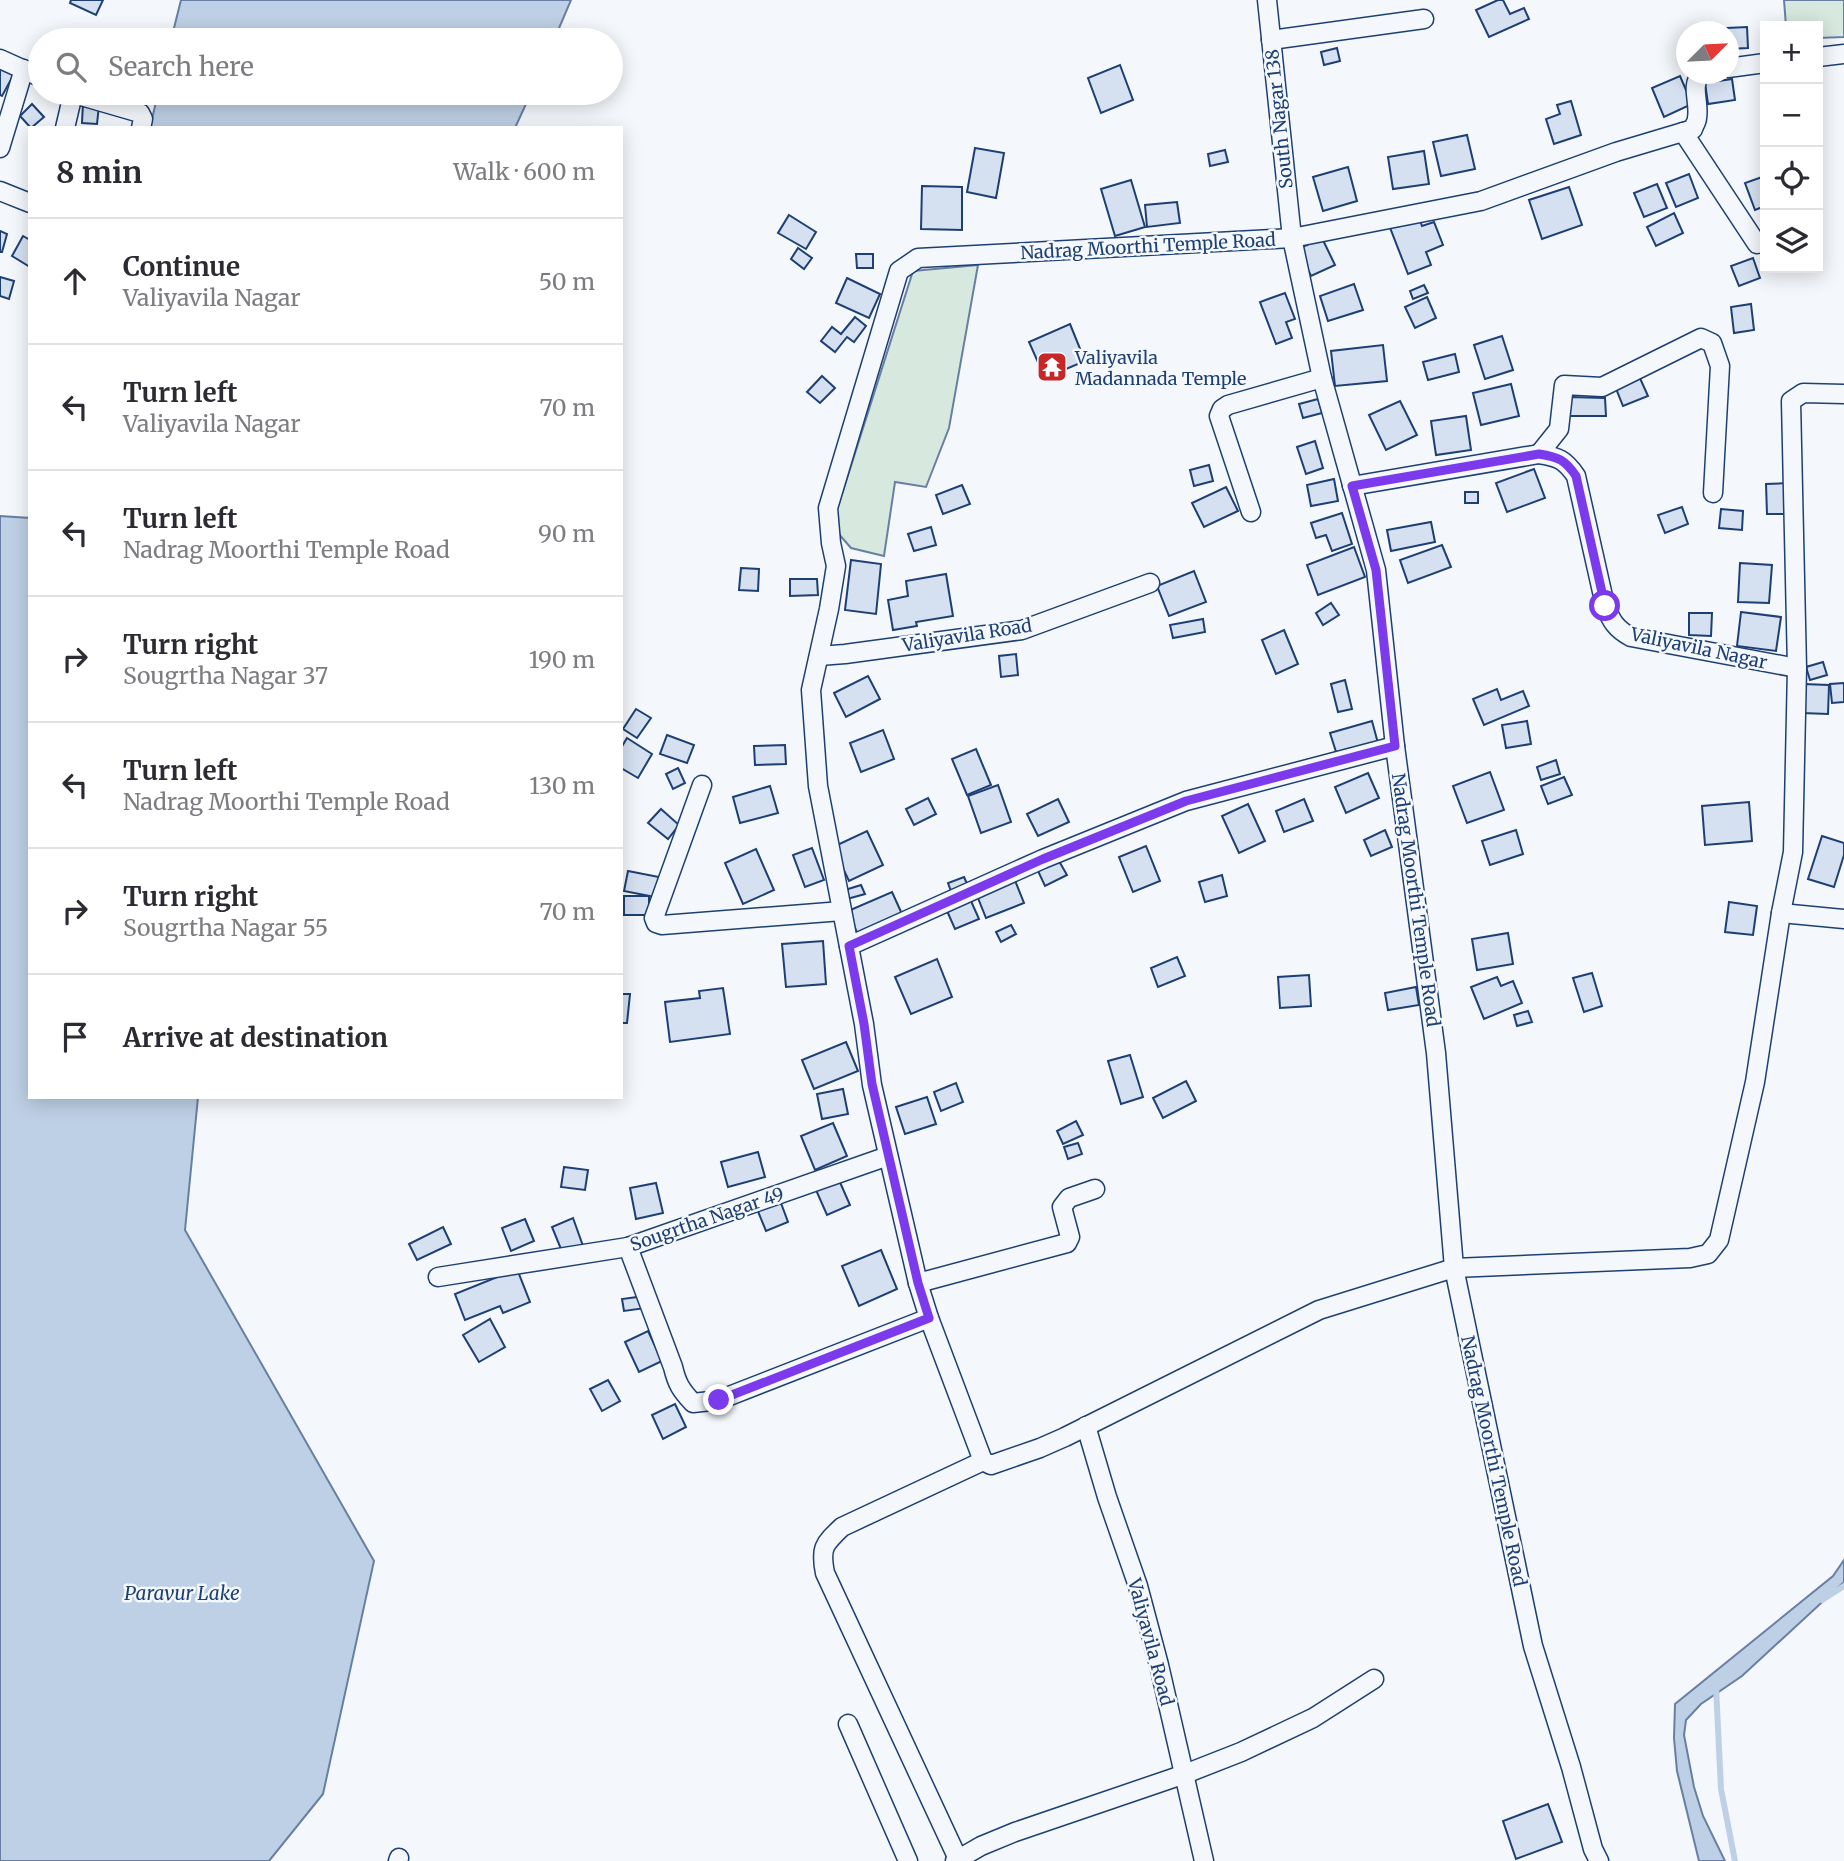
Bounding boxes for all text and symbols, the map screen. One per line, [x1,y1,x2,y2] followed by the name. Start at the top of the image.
[1676,21,1739,84] north arrow
[1760,21,1823,273] map controls
[1760,21,1823,84] button: +
[28,28,623,105] search box
[52,48,90,86] icon: search
[1260,48,1298,190] street label: South Nagar 138
[108,50,254,83] text: Search here
[1760,84,1823,147] button: −
[1760,147,1823,210] button: locate
[56,153,142,191] text: 8 min
[453,157,595,186] text: Walk · 600 m
[1760,210,1823,273] button: layers
[1020,228,1276,264] street label: Nadrag Moorthi Temple Road
[123,250,240,283] text: Continue
[56,262,94,300] icon: ahead
[539,267,595,296] text: 50 m
[123,283,301,312] text: Valiyavila Nagar
[1074,346,1246,390] place label: Valiyavila Madannada Temple
[1035,350,1069,384] temple icon: Valiyavila Madannada Temple
[123,376,237,409] text: Turn left
[56,388,94,426] icon: left
[539,393,595,422] text: 70 m
[123,409,301,438] text: Valiyavila Nagar
[123,502,237,535] text: Turn left
[56,514,94,552] icon: left
[538,519,595,548] text: 90 m
[123,535,450,564] text: Nadrag Moorthi Temple Road
[1589,590,1620,621] route start
[900,613,1034,657] street label: Valiyavila Road
[1628,622,1769,674] street label: Valiyavila Nagar
[123,628,258,661] text: Turn right
[56,640,94,678] icon: right
[529,645,595,674] text: 190 m
[123,661,328,690] text: Sougrtha Nagar 37
[123,754,237,787] text: Turn left
[56,766,94,804] icon: left
[529,771,595,800] text: 130 m
[1387,772,1445,1028] street label: Nadrag Moorthi Temple Road
[123,787,450,816] text: Nadrag Moorthi Temple Road
[123,880,258,913] text: Turn right
[56,892,94,930] icon: right
[539,897,595,926] text: 70 m
[123,913,328,942] text: Sougrtha Nagar 55
[56,1018,94,1056] icon: arrive
[123,1021,388,1054] text: Arrive at destination
[627,1182,787,1256] street label: Sougrtha Nagar 49
[1456,1334,1532,1589] street label: Nadrag Moorthi Temple Road
[703,1384,734,1415] route end
[1123,1575,1179,1708] street label: Valiyavila Road
[124,1581,240,1605] water label: Paravur Lake

